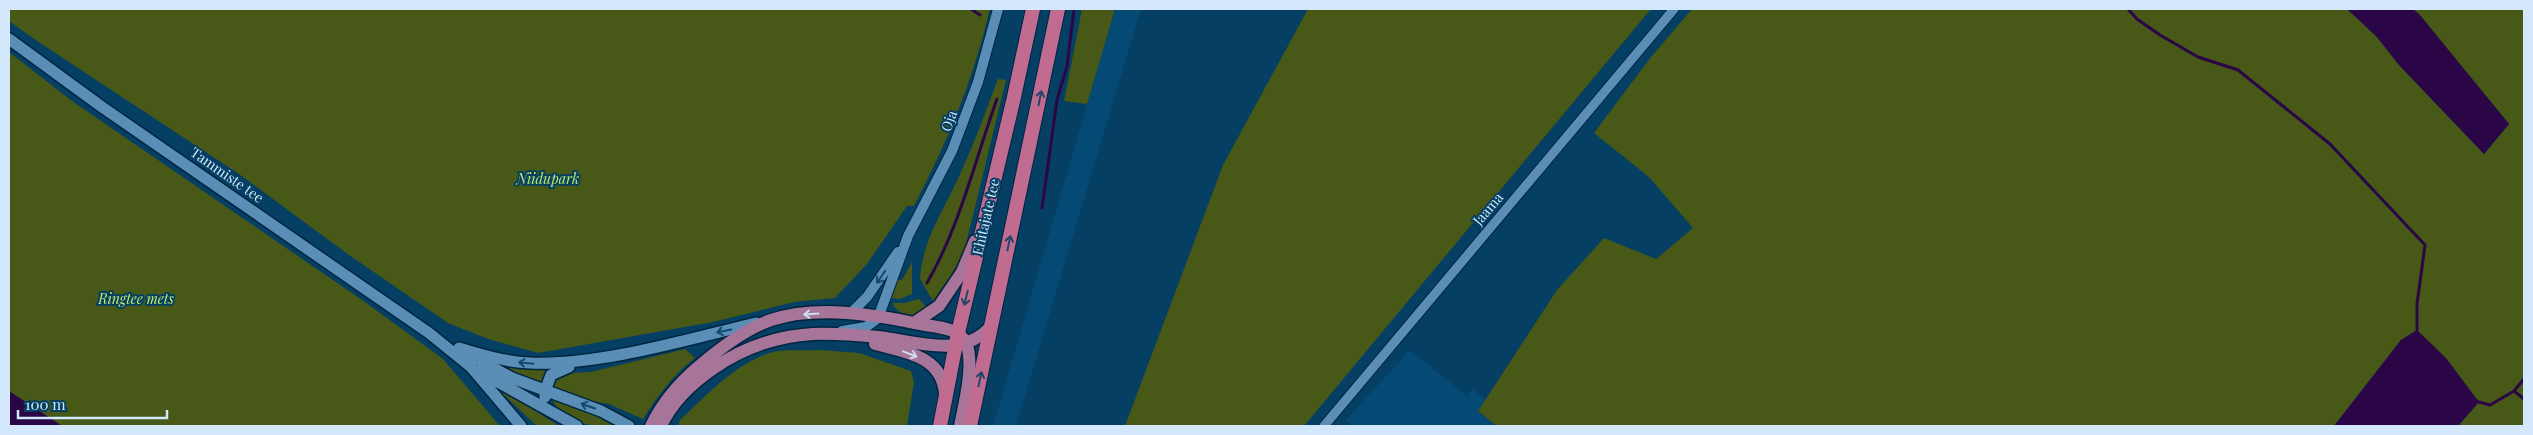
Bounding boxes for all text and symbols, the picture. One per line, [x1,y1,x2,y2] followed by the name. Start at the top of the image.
[1035,90,1045,106] one-way arrow
[936,108,961,134] street label: Oja
[187,142,268,207] street label: Tammiste tee
[515,169,579,188] park label: Niidupark
[967,177,1004,257] street label: Ehitajate tee
[1468,188,1507,230] street label: Jaama
[1005,236,1014,252] one-way arrow
[876,269,886,283] one-way arrow
[97,289,174,308] park label: Ringtee mets
[961,289,970,305] one-way arrow
[803,309,819,318] one-way arrow
[716,326,732,336] one-way arrow
[902,350,917,359] one-way arrow
[518,358,534,367] one-way arrow
[976,371,986,387] one-way arrow
[18,388,166,420] scale bar
[25,394,66,414] text: 100 m
[580,401,596,411] one-way arrow

